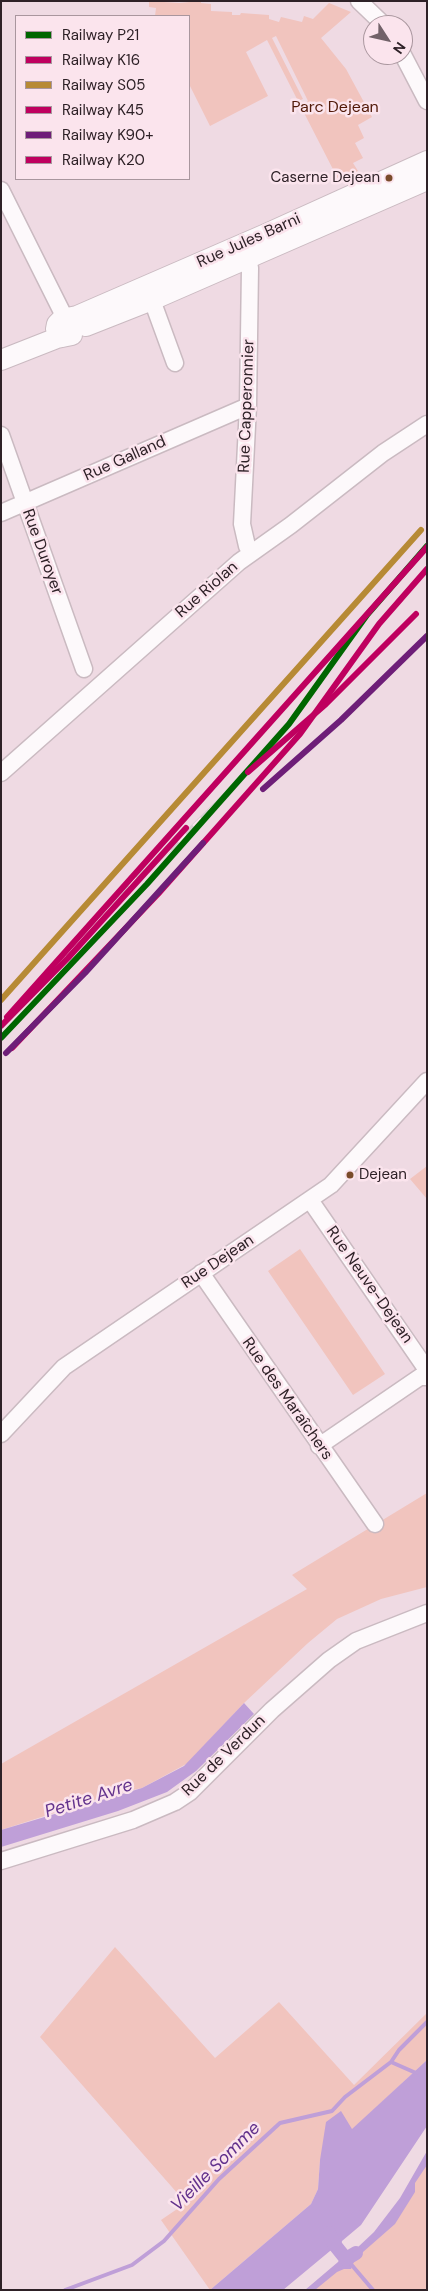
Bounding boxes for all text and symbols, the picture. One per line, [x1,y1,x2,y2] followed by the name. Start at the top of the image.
[15,15,190,180] legend
[363,15,413,65] north arrow
[62,25,139,45] text: Railway P21
[389,39,410,57] text: N
[62,50,140,70] text: Railway K16
[62,75,145,95] text: Railway S05
[291,98,379,118] park label: Parc Dejean
[62,100,144,120] text: Railway K45
[62,125,154,145] text: Railway K90+
[62,150,145,170] text: Railway K20
[271,169,380,187] place label: Caserne Dejean
[384,173,394,183] marker: Caserne Dejean
[194,210,304,272] street label: Rue Jules Barni
[235,339,259,473] street label: Rue Capperonnier
[81,432,169,486] street label: Rue Galland
[18,507,66,597] street label: Rue Duroyer
[172,558,242,622] street label: Rue Riolan
[359,1166,407,1184] place label: Dejean
[345,1170,355,1180] marker: Dejean
[322,1223,416,1347] street label: Rue Neuve-Dejean
[178,1231,258,1293] street label: Rue Dejean
[238,1334,336,1464] street label: Rue des Maraîchers
[178,1712,270,1800] street label: Rue de Verdun
[42,1775,136,1823] water label: Petite Avre
[167,2118,265,2216] water label: Vieille Somme

